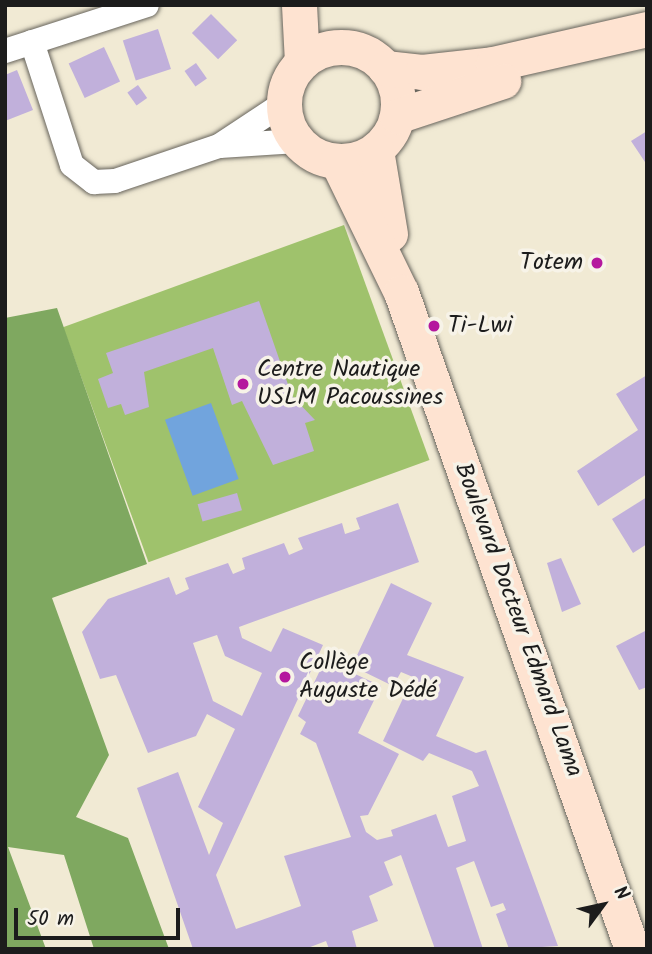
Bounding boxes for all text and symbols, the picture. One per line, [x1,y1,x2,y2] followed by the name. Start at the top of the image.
[520,249,583,277] place label: Totem
[589,255,605,271] marker: Totem
[448,312,513,340] place label: Ti-Lwi
[426,318,442,334] marker: Ti-Lwi
[257,356,443,412] place label: Centre Nautique USLM Pacoussines
[235,376,251,392] marker: Centre Nautique USLM Pacoussines
[448,459,588,781] street label: Boulevard Docteur Edmard Lama
[299,649,436,705] place label: Collège Auguste Dédé
[277,669,293,685] marker: Collège Auguste Dédé
[568,870,638,940] north arrow
[605,880,636,907] text: N
[18,894,184,938] scale bar
[27,903,74,936] text: 50 m

